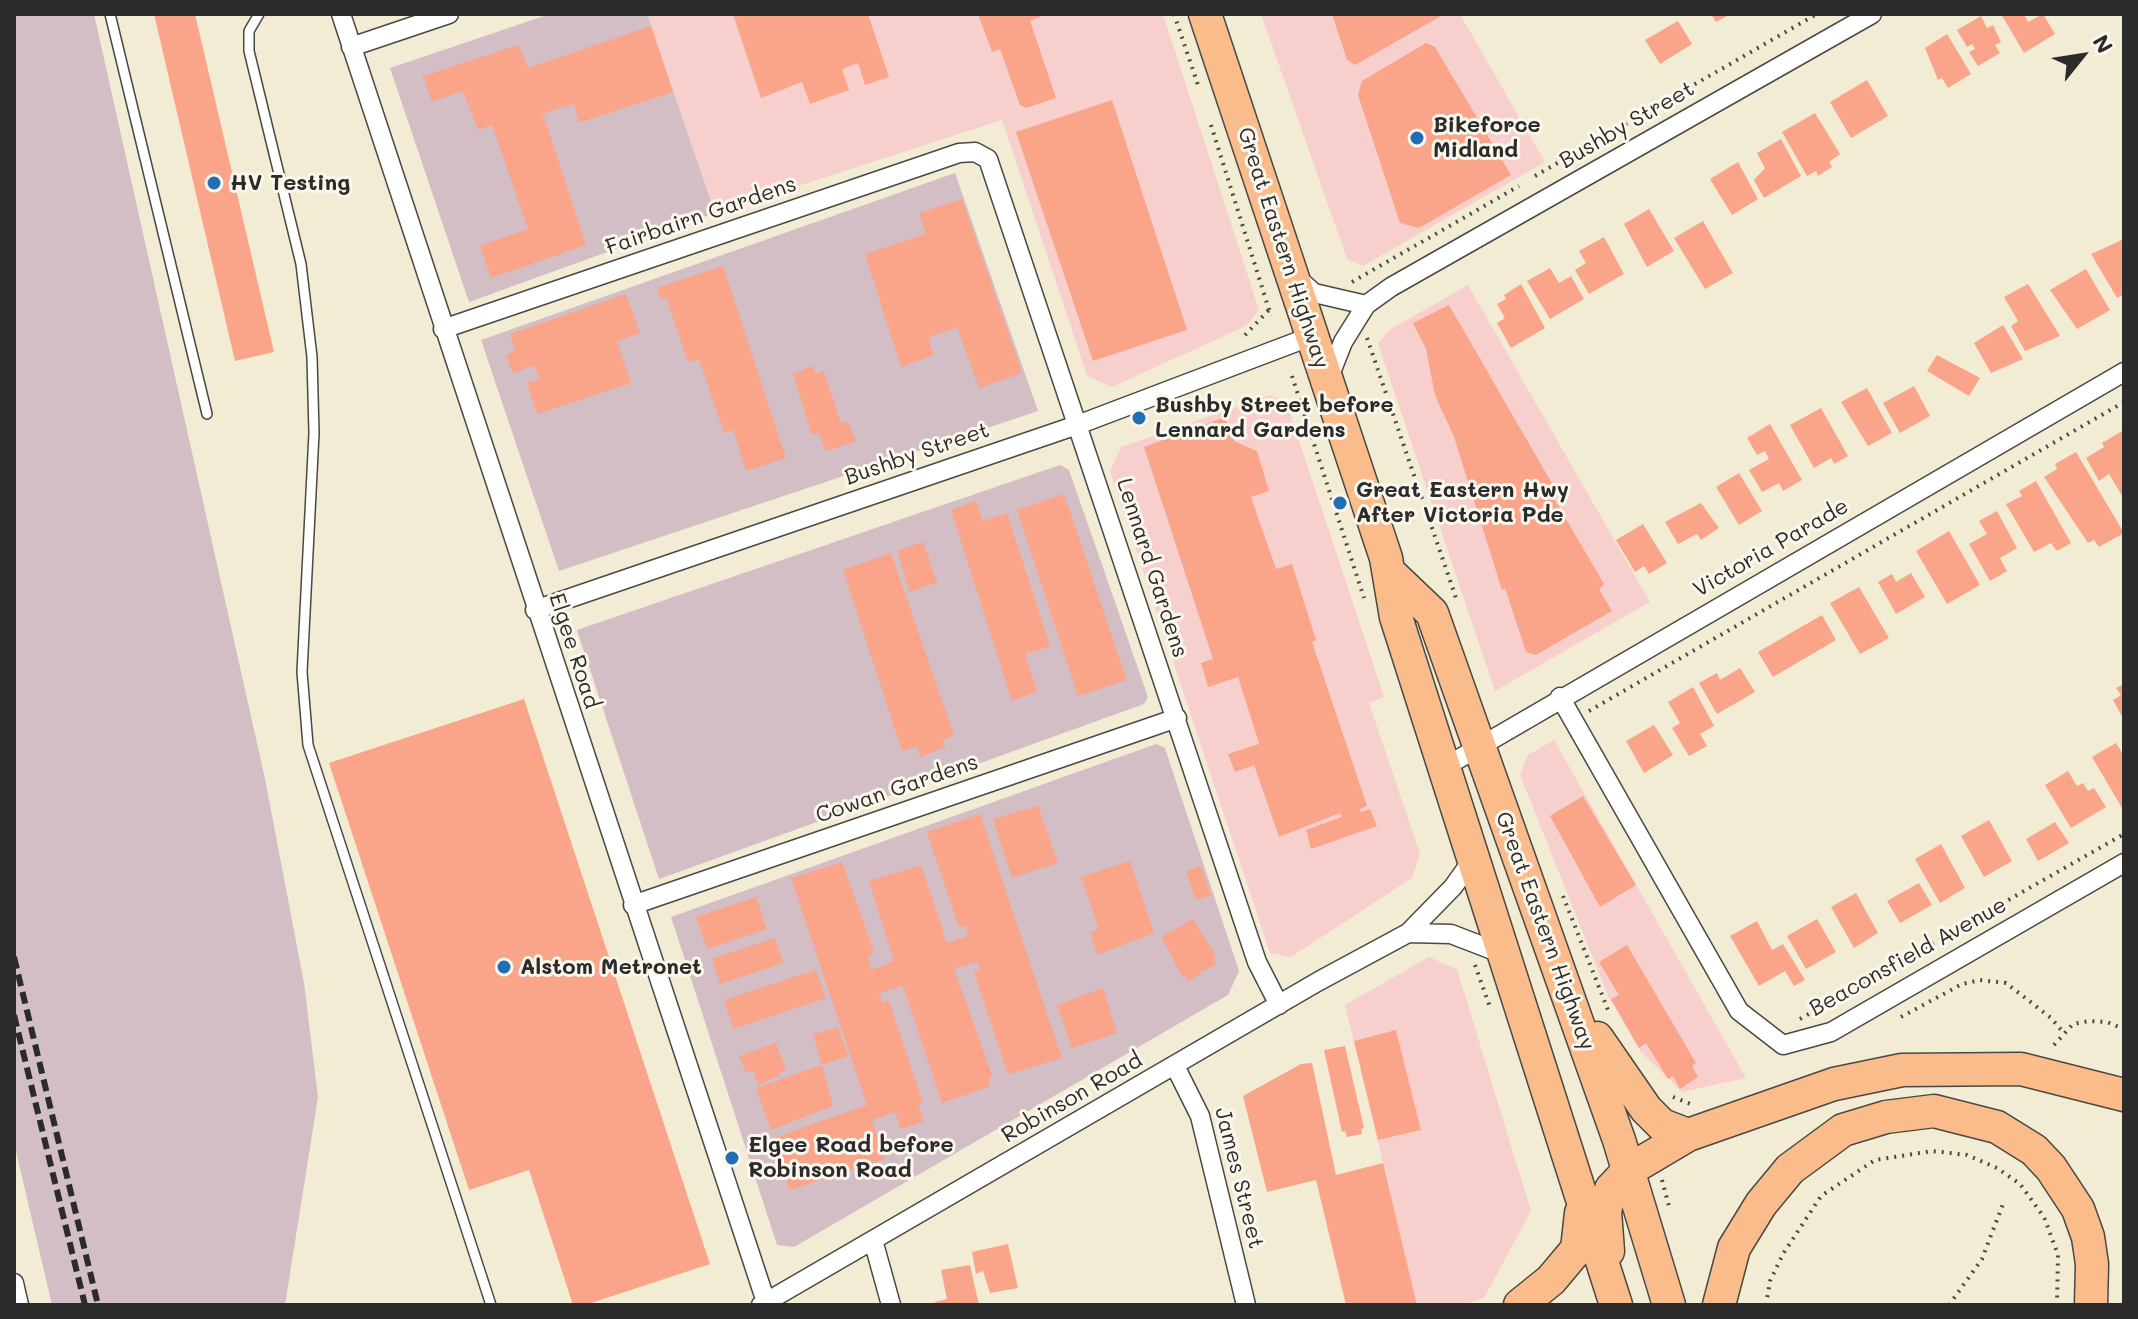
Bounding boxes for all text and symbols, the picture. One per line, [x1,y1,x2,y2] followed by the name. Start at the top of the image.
[2042,16,2122,96] north arrow
[2086,29,2120,58] text: N
[1555,76,1699,174] street label: Bushby Street
[1433,112,1541,164] place label: Bikeforce Midland
[1232,124,1334,372] street label: Great Eastern Highway
[1408,129,1426,147] marker: Bikeforce Midland
[230,170,350,196] place label: HV Testing
[602,171,800,261] street label: Fairbairn Gardens
[205,174,223,192] marker: HV Testing
[1155,392,1394,444] place label: Bushby Street before Lennard Gardens
[1130,409,1148,427] marker: Bushby Street before Lennard Gardens
[841,417,993,491] street label: Bushby Street
[1111,475,1193,661] street label: Lennard Gardens
[1356,477,1569,528] place label: Great Eastern Hwy After Victoria Pde
[1689,493,1853,603] street label: Victoria Parade
[1331,494,1349,512] marker: Great Eastern Hwy After Victoria Pde
[543,590,605,712] street label: Elgee Road
[812,749,982,829] street label: Cowan Gardens
[1490,808,1600,1054] street label: Great Eastern Highway
[1805,892,2011,1022] street label: Beaconsfield Avenue
[520,954,702,980] place label: Alstom Metronet
[495,958,513,976] marker: Alstom Metronet
[997,1047,1147,1149] street label: Robinson Road
[1209,1105,1269,1251] street label: James Street
[748,1132,954,1184] place label: Elgee Road before Robinson Road
[723,1149,741,1167] marker: Elgee Road before Robinson Road

